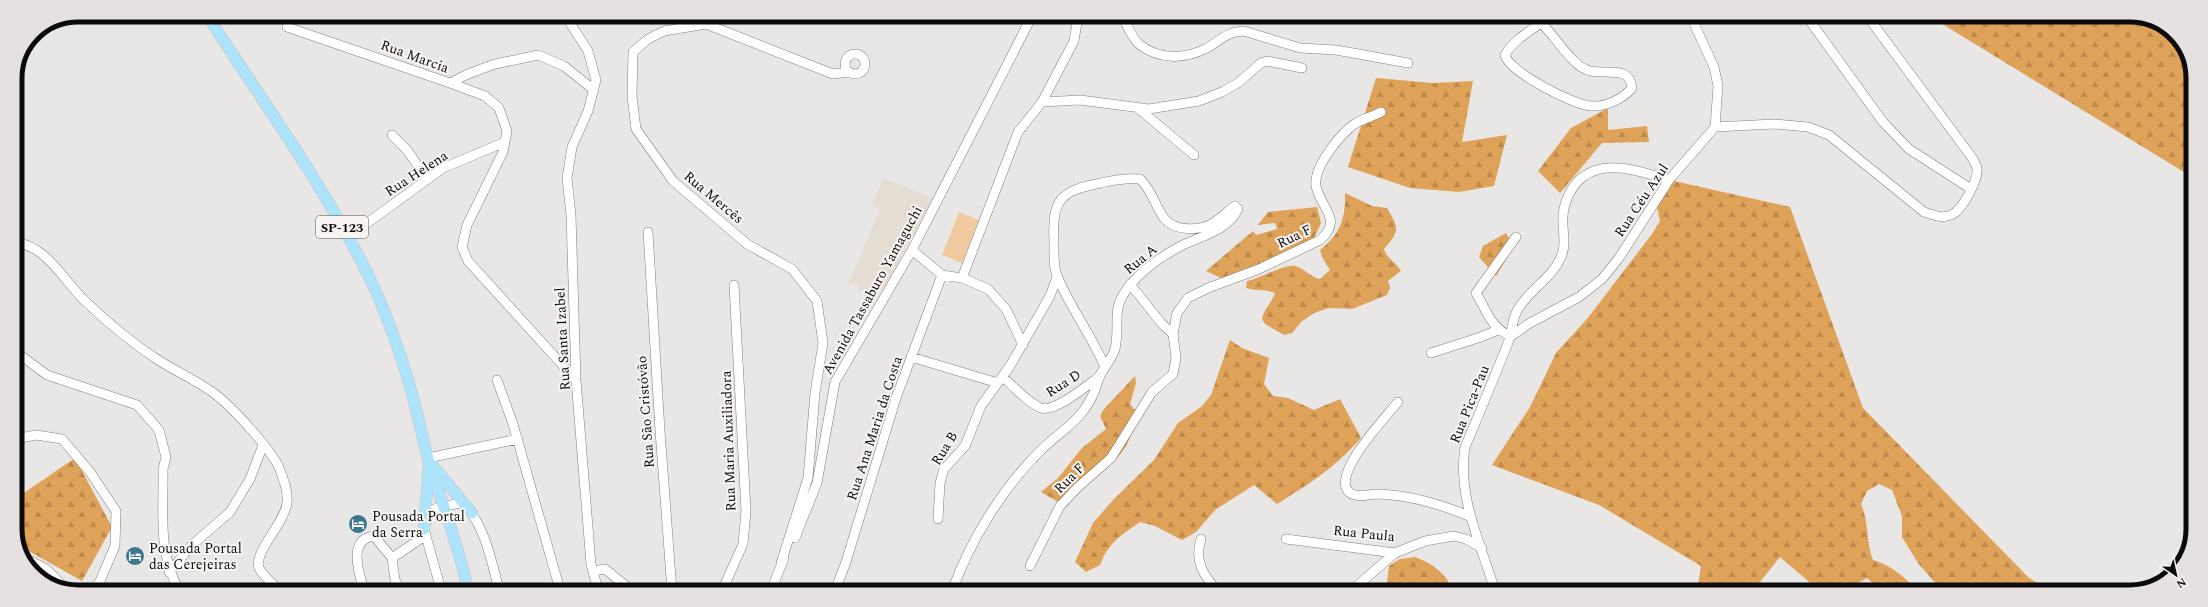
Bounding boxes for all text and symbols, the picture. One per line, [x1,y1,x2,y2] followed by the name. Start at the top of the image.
[378,34,452,79] street label: Rua Marcia
[381,145,452,202] street label: Rua Helena
[1609,159,1674,241] street label: Rua Céu Azul
[679,166,748,229] street label: Rua Mercês
[817,202,928,378] street label: Avenida Tassaburo Yamaguchi
[316,216,368,238] road number: SP-123
[1273,219,1315,254] street label: Rua F
[1119,239,1162,279] street label: Rua A
[549,287,576,391] street label: Rua Santa Izabel
[841,353,908,503] street label: Rua Ana Maria da Costa
[631,355,660,469] street label: Rua São Cristóvão
[1444,362,1495,446] street label: Rua Pica-Pau
[1041,364,1085,402] street label: Rua D
[716,370,741,512] street label: Rua Maria Auxiliadora
[926,427,963,469] street label: Rua B
[1049,458,1090,499] street label: Rua F
[372,506,465,543] place label: Pousada Portal da Serra
[347,513,369,535] hotel icon: Pousada Portal da Serra
[1332,520,1396,547] street label: Rua Paula
[149,538,242,575] place label: Pousada Portal das Cerejeiras
[124,545,146,567] hotel icon: Pousada Portal das Cerejeiras
[2156,555,2196,595] north arrow
[2173,573,2190,592] text: N

